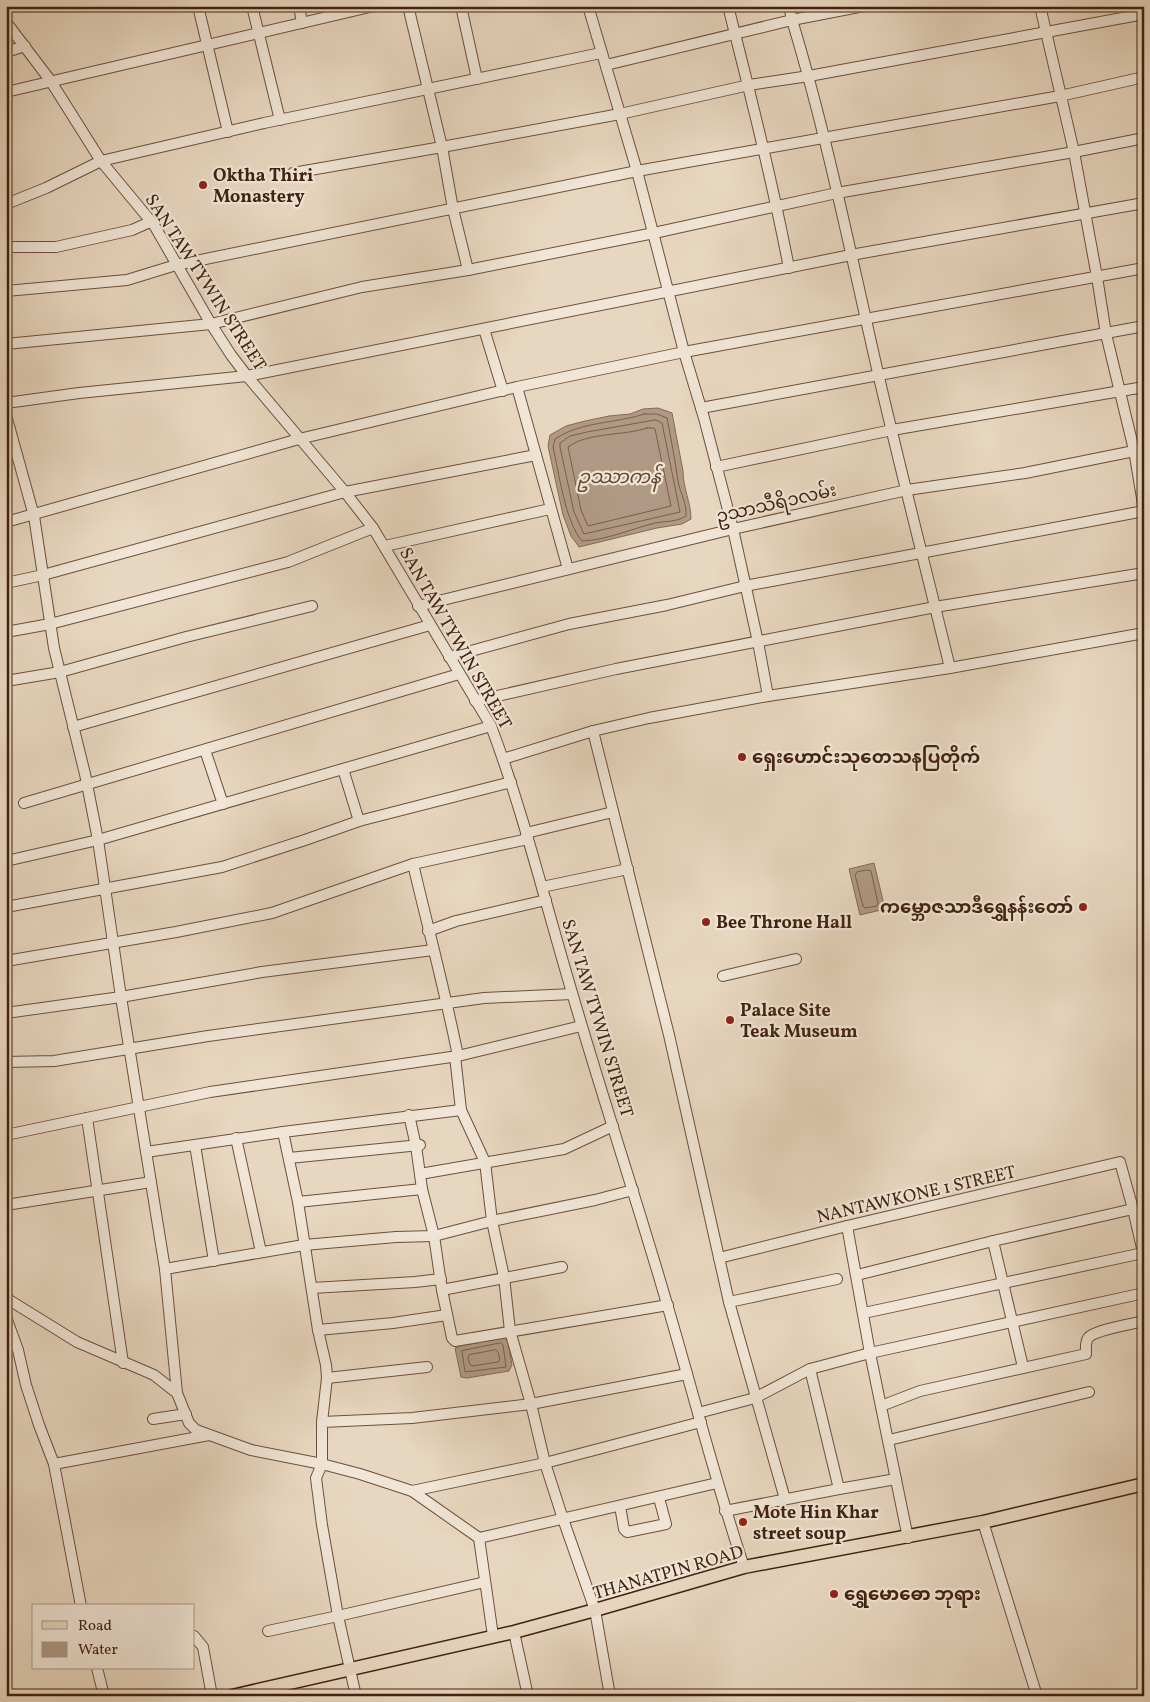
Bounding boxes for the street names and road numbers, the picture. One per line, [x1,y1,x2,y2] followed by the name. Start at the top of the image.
[138,190,272,376] street label: SAN TAW TYWIN STREET
[713,476,839,531] street label: ဥသာသီရိ၁လမ်း
[392,543,517,735] street label: SAN TAW TYWIN STREET
[554,916,639,1121] street label: SAN TAW TYWIN STREET
[814,1160,1019,1231] street label: NANTAWKONE 1 STREET
[590,1540,747,1607] street label: THANATPIN ROAD

